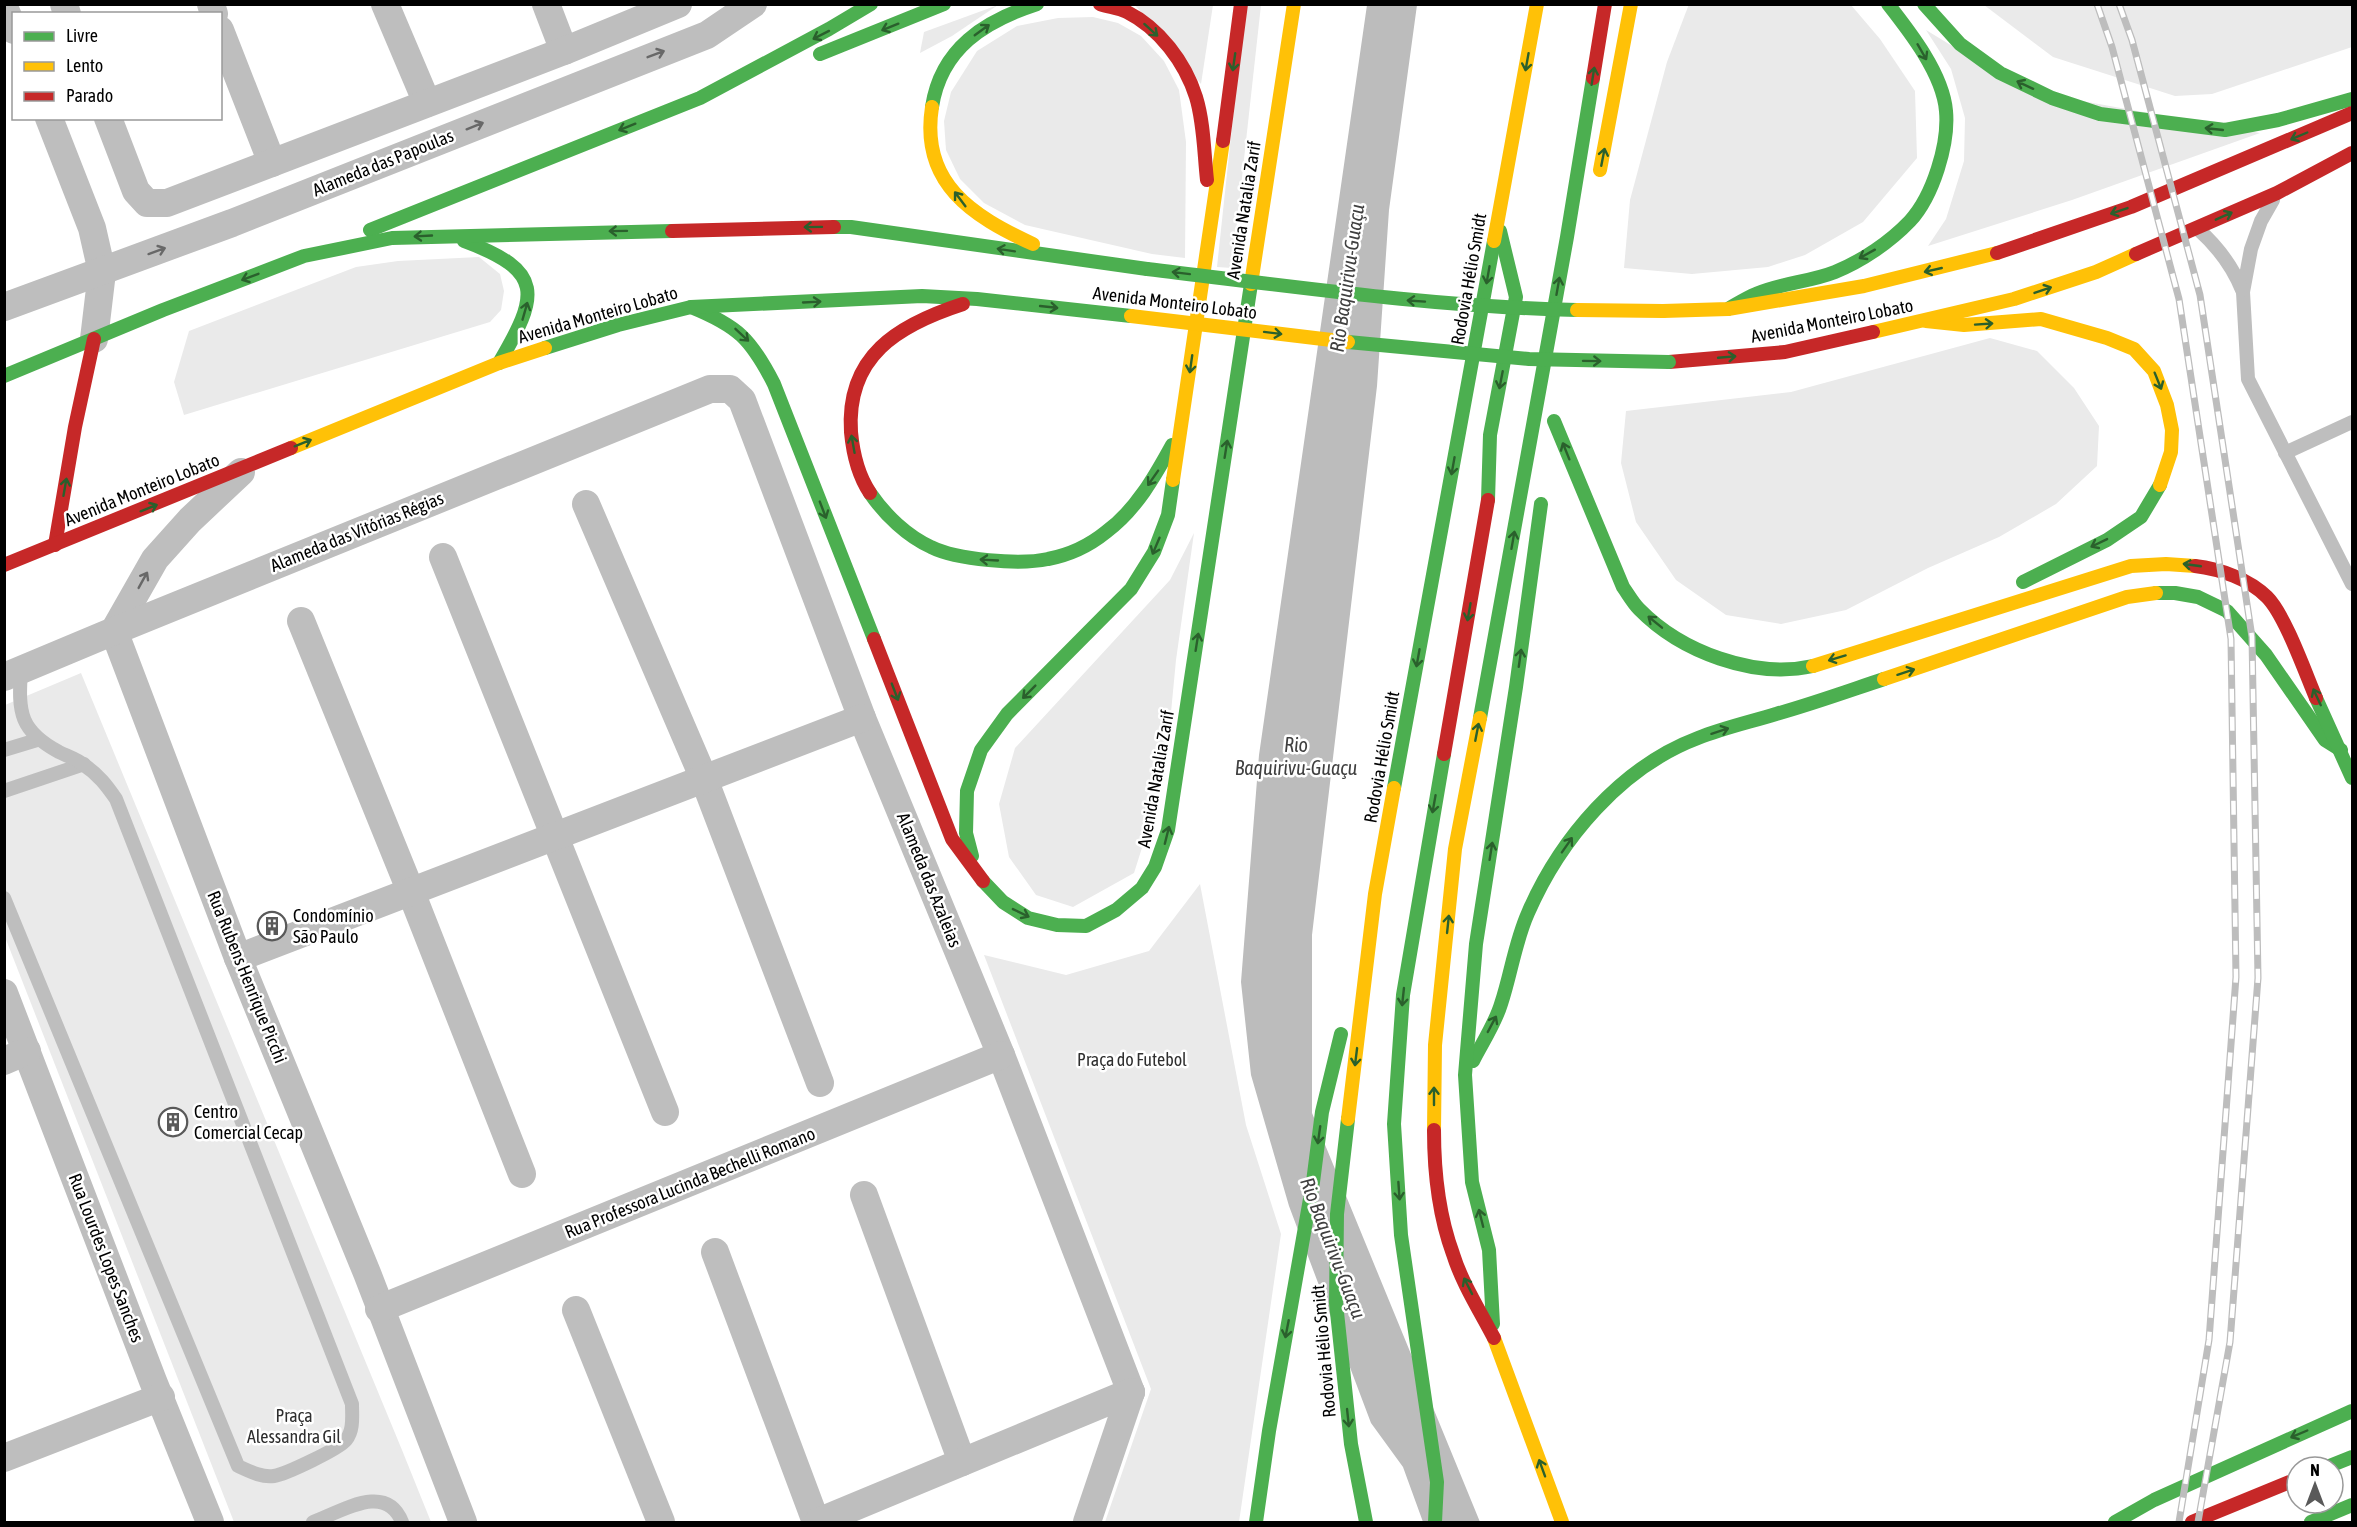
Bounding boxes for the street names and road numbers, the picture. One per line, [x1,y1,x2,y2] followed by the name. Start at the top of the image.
[309,125,456,200] street label: Alameda das Papoulas
[1222,139,1265,281] street label: Avenida Natalia Zarif
[1447,211,1490,346] street label: Rodovia Hélio Smidt
[516,282,680,347] street label: Avenida Monteiro Lobato
[1092,282,1258,323] street label: Avenida Monteiro Lobato
[1749,294,1915,347] street label: Avenida Monteiro Lobato
[61,449,222,530] street label: Avenida Monteiro Lobato
[267,487,446,576] street label: Alameda das Vitórias Régias
[1360,689,1403,824] street label: Rodovia Hélio Smidt
[1133,708,1178,850] street label: Avenida Natalia Zarif
[893,809,966,950] street label: Alameda das Azaleias
[203,888,292,1066] street label: Rua Rubens Henrique Picchi
[562,1123,818,1242] street label: Rua Professora Lucinda Bechelli Romano
[65,1170,148,1345] street label: Rua Lourdes Lopes Sanches
[1307,1284,1340,1418] street label: Rodovia Hélio Smidt

